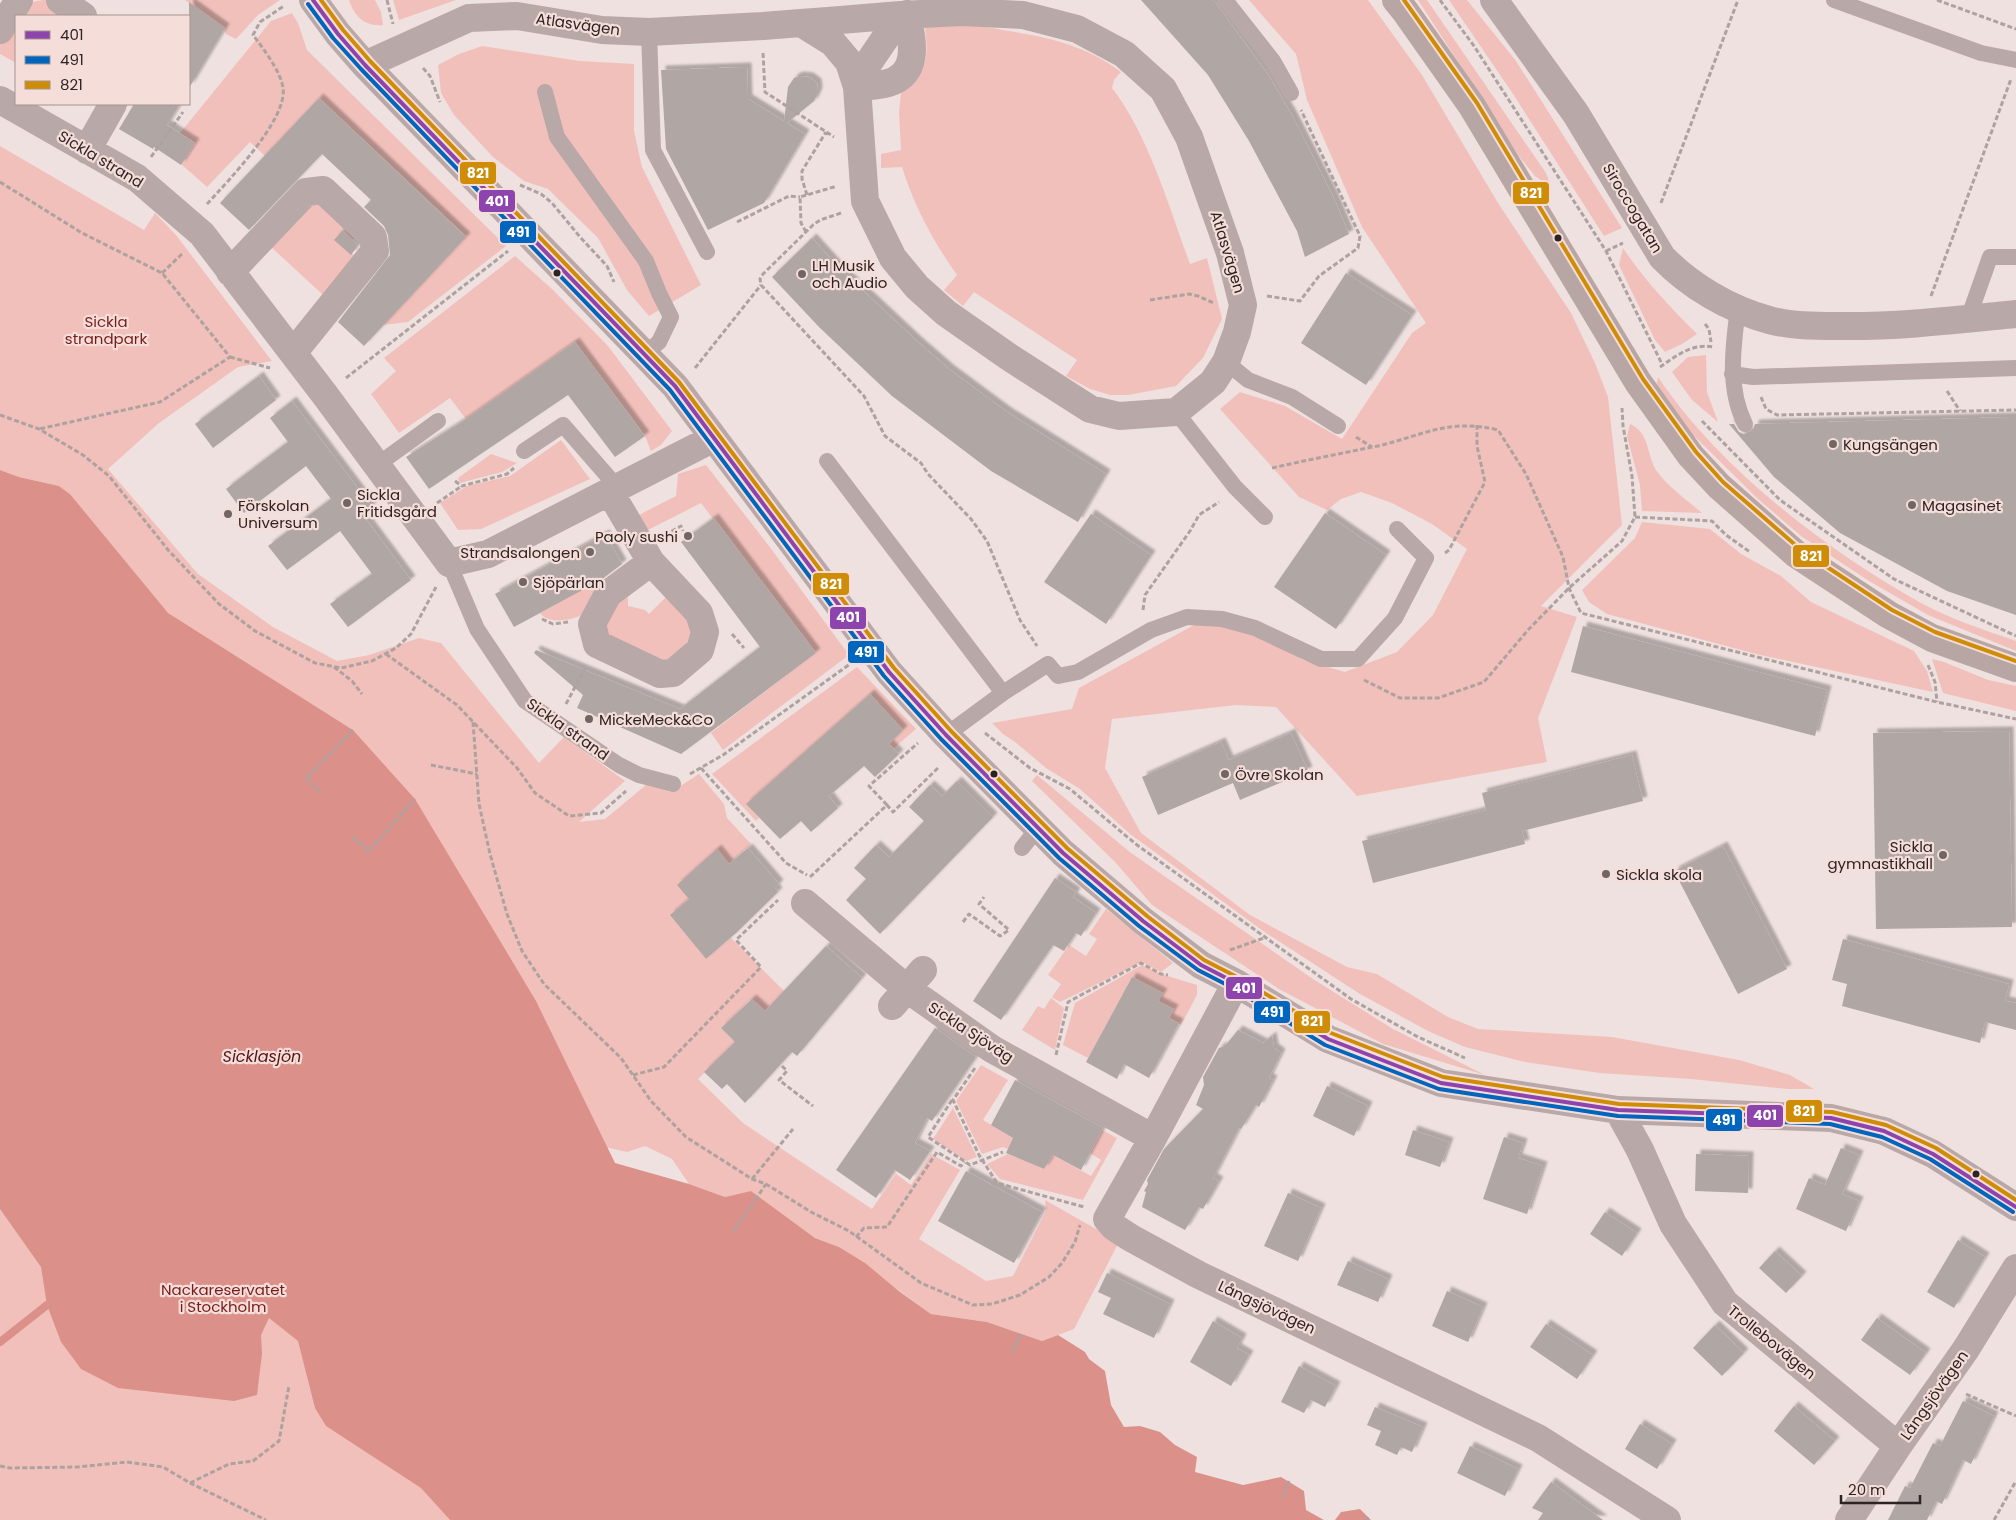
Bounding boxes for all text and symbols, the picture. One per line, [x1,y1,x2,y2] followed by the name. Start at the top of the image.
[535,8,621,40] street label: Atlasvägen
[15,15,190,105] legend
[60,24,84,45] text: 401
[60,49,84,70] text: 491
[60,74,83,95] text: 821
[54,125,148,193] street label: Sickla strand
[1598,159,1668,257] street label: Siroccogatan
[459,161,497,185] line badge: 821
[467,163,489,183] text: 821
[1512,181,1550,205] line badge: 821
[1520,183,1542,203] text: 821
[478,189,516,213] line badge: 401
[485,191,509,211] text: 401
[1206,208,1250,296] street label: Atlasvägen
[499,220,537,244] line badge: 491
[506,222,530,242] text: 491
[1553,233,1563,243] unlabelled marker
[812,255,887,293] place label: LH Musik och Audio
[552,268,562,278] unlabelled marker
[796,268,808,280] marker: LH Musik och Audio
[65,311,147,349] park label: Sickla strandpark
[1843,434,1938,455] place label: Kungsängen
[1827,438,1839,450] marker: Kungsängen
[357,484,437,522] place label: Sickla Fritidsgård
[238,495,318,533] place label: Förskolan Universum
[1922,495,2001,516] place label: Magasinet
[341,497,353,509] marker: Sickla Fritidsgård
[1906,499,1918,511] marker: Magasinet
[222,508,234,520] marker: Förskolan Universum
[595,526,678,547] place label: Paoly sushi
[682,530,694,542] marker: Paoly sushi
[460,542,580,563] place label: Strandsalongen
[1792,544,1830,568] line badge: 821
[584,546,596,558] marker: Strandsalongen
[1800,546,1822,566] text: 821
[533,572,604,593] place label: Sjöpärlan
[812,572,850,596] line badge: 821
[820,574,842,594] text: 821
[517,576,529,588] marker: Sjöpärlan
[829,606,867,630] line badge: 401
[836,607,860,627] text: 401
[847,640,885,664] line badge: 491
[854,642,878,662] text: 491
[523,693,613,765] street label: Sickla strand
[599,709,713,730] place label: MickeMeck&Co
[583,713,595,725] marker: MickeMeck&Co
[1235,764,1324,785] place label: Övre Skolan
[1219,768,1231,780] marker: Övre Skolan
[989,769,999,779] unlabelled marker
[1827,836,1933,874] place label: Sickla gymnastikhall
[1937,849,1949,861] marker: Sickla gymnastikhall
[1616,864,1702,885] place label: Sickla skola
[1600,868,1612,880] marker: Sickla skola
[1225,976,1263,1000] line badge: 401
[1232,978,1256,998] text: 401
[924,997,1018,1067] street label: Sickla Sjöväg
[1253,1000,1291,1024] line badge: 491
[1260,1002,1284,1022] text: 491
[1293,1010,1331,1034] line badge: 821
[1301,1011,1323,1031] text: 821
[223,1045,301,1068] water label: Sicklasjön
[1785,1099,1823,1123] line badge: 821
[1793,1101,1815,1121] text: 821
[1746,1104,1784,1128] line badge: 401
[1753,1105,1777,1125] text: 401
[1705,1108,1743,1132] line badge: 491
[1712,1110,1736,1130] text: 491
[1971,1169,1981,1179] unlabelled marker
[1215,1275,1319,1339] street label: Långsjövägen
[161,1279,285,1317] park label: Nackareservatet i Stockholm
[1724,1300,1820,1384] street label: Trollebovägen
[1895,1346,1973,1444] street label: Långsjövägen
[1841,1472,1920,1504] scale bar
[1848,1479,1886,1500] text: 20 m

